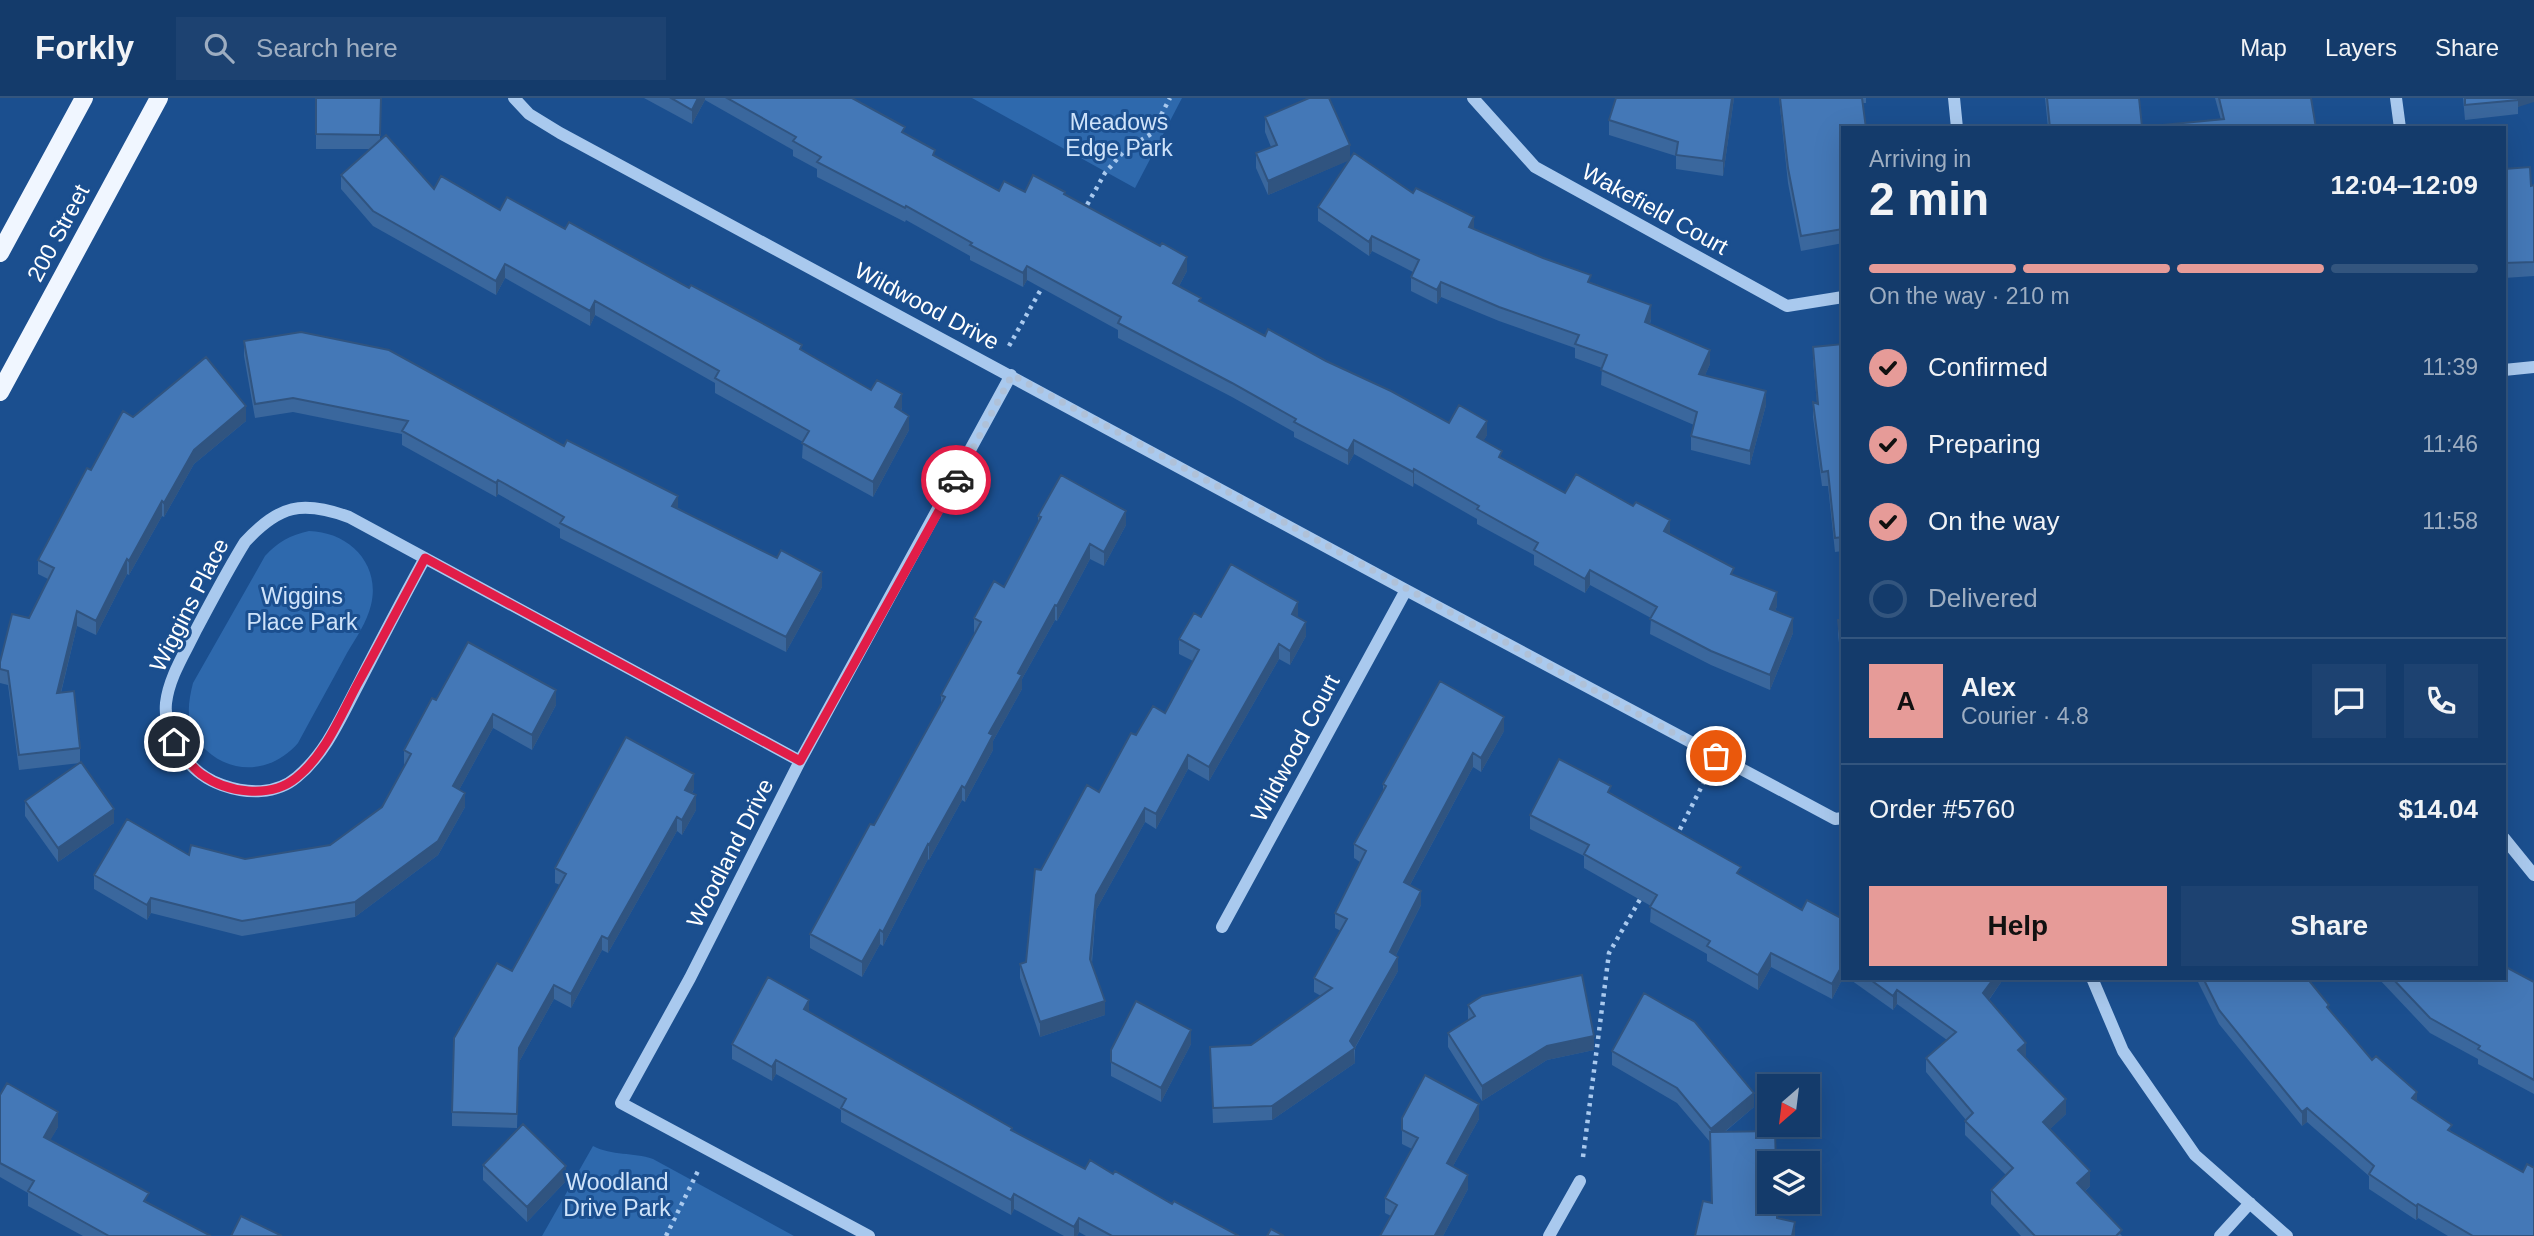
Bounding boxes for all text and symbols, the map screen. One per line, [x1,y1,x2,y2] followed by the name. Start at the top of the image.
[176,17,666,80] search box
[35,29,134,66] text: Forkly
[200,29,238,67] icon: search
[256,33,398,63] text: Search here
[2240,34,2287,61] text: Map
[2325,34,2397,61] text: Layers
[2435,34,2499,61] text: Share
[1065,109,1173,161] park label: Meadows Edge Park
[1869,146,1971,172] text: Arriving in
[1578,158,1733,260] street label: Wakefield Court
[2331,170,2478,200] text: 12:04–12:09
[1869,173,1989,225] text: 2 min
[22,180,95,286] street label: 200 Street
[850,257,1004,355] street label: Wildwood Drive
[1869,283,2070,309] text: On the way · 210 m
[1869,349,1907,387] icon: check
[1928,352,2048,382] text: Confirmed
[2422,354,2478,380] text: 11:39
[1869,426,1907,464] icon: check
[1928,429,2041,459] text: Preparing
[2422,431,2478,457] text: 11:46
[921,445,991,515] courier
[937,461,975,499] icon: car
[1869,503,1907,541] icon: check
[1928,506,2060,536] text: On the way
[2422,508,2478,534] text: 11:58
[144,534,234,676] street label: Wiggins Place
[246,583,358,635] park label: Wiggins Place Park
[1928,583,2038,613] text: Delivered
[2312,664,2386,738] button: chat
[2404,664,2478,738] button: phone
[1245,670,1345,826] street label: Wildwood Court
[1961,672,2016,702] text: Alex
[1897,686,1915,716] text: A
[1961,703,2089,729] text: Courier · 4.8
[144,712,204,772] pin
[155,723,193,761] icon: home
[1686,726,1746,786] pin
[1697,737,1735,775] icon: bag
[681,774,779,932] street label: Woodland Drive
[1869,794,2015,824] text: Order #5760
[2398,794,2478,824] text: $14.04
[1869,886,2167,966] button: Help
[2181,886,2478,966] button: Share
[1757,1074,1820,1138] north arrow
[1757,1074,1820,1214] map controls
[1757,1151,1820,1214] button: layers
[563,1169,671,1221] park label: Woodland Drive Park

